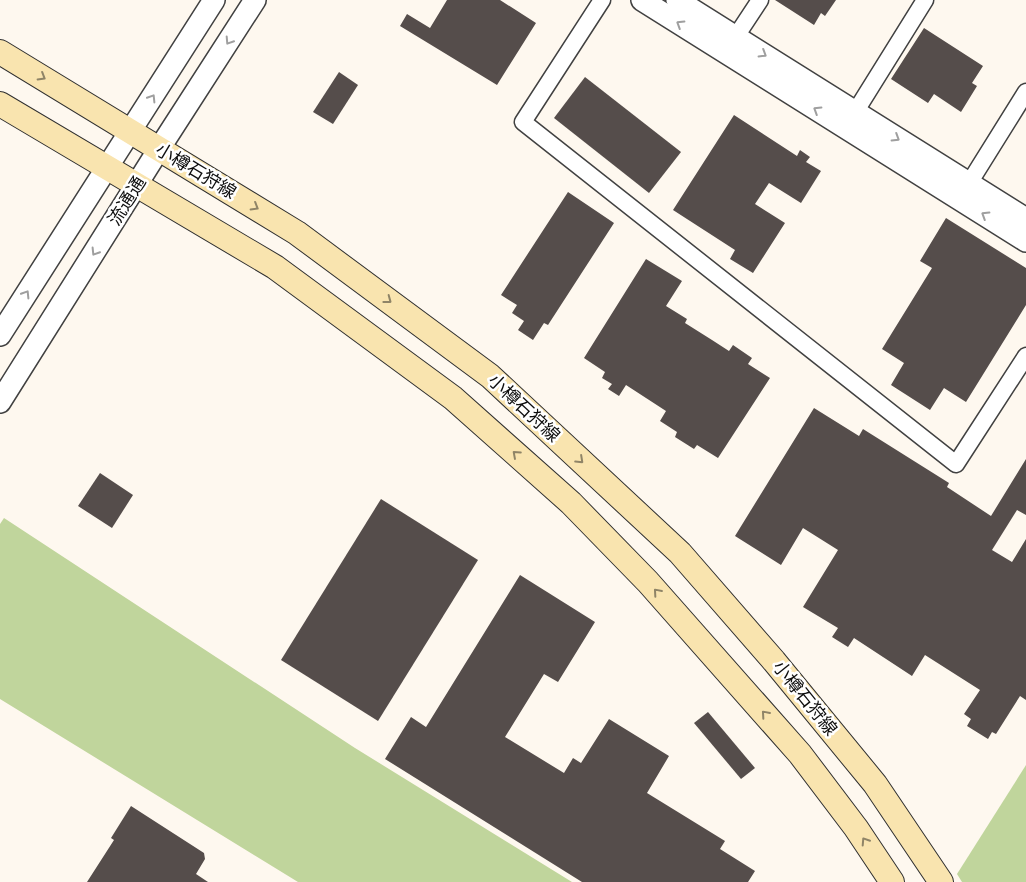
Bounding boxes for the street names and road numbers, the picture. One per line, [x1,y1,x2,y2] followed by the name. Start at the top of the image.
[152,135,242,204] street label: 小樽石狩線
[100,170,151,230] street label: 流通通
[484,366,567,447] street label: 小樽石狩線
[768,654,845,740] street label: 小樽石狩線

